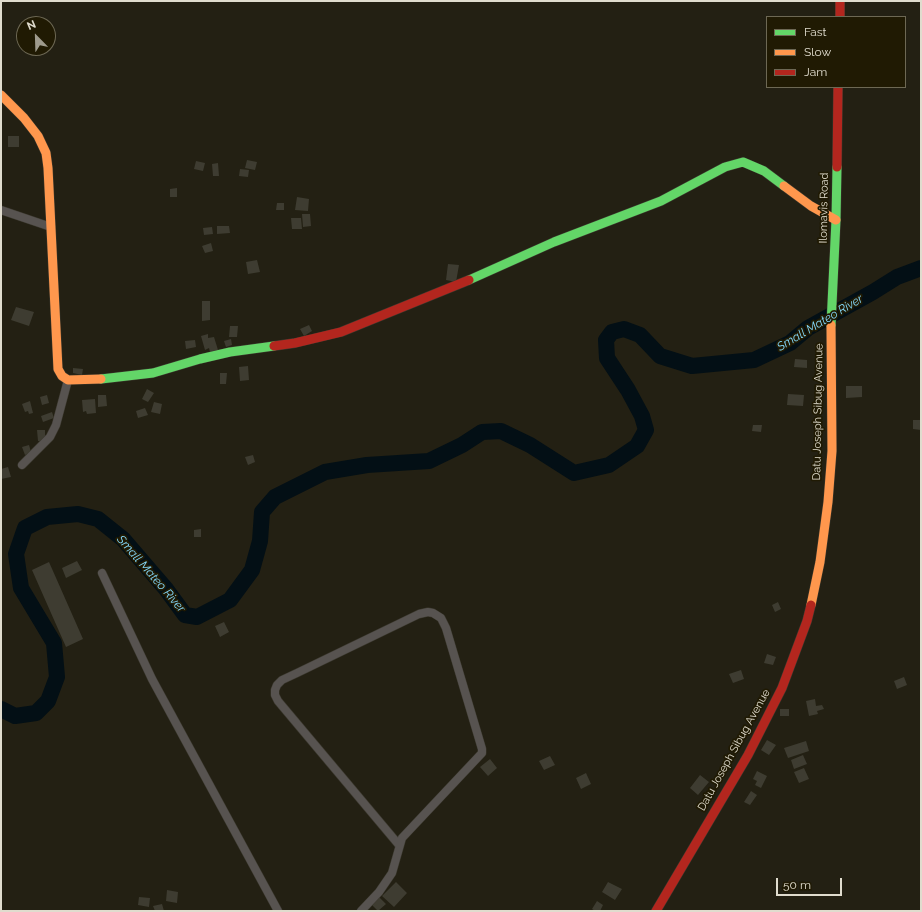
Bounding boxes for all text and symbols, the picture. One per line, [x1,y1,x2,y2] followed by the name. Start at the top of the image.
[16,16,56,56] north arrow
[766,16,906,88] legend
[25,18,38,33] text: N
[804,25,827,39] text: Fast
[804,45,831,59] text: Slow
[804,65,827,79] text: Jam
[817,172,831,244] street label: Ilomavis Road
[774,292,866,354] water label: Small Mateo River
[810,343,826,481] street label: Datu Joseph Sibug Avenue
[114,532,188,616] water label: Small Mateo River
[695,687,773,813] street label: Datu Joseph Sibug Avenue
[778,870,844,896] scale bar
[783,878,811,892] text: 50 m

